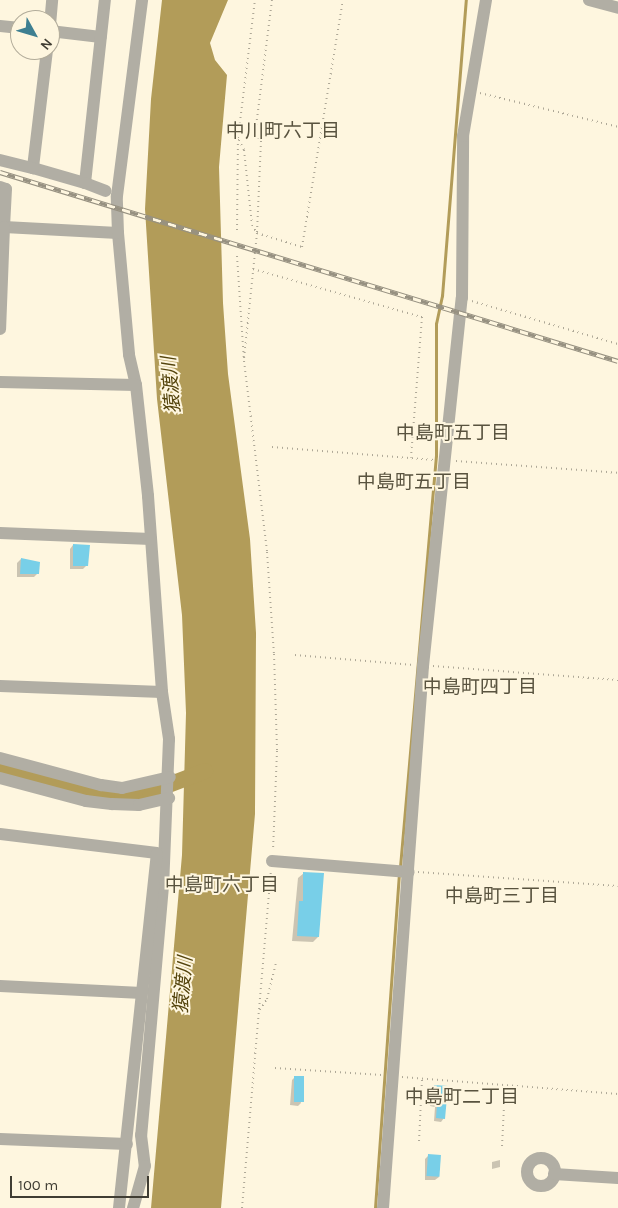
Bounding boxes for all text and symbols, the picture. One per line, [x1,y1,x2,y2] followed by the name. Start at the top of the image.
[10,10,60,60] north arrow
[37,35,56,53] text: N
[226,121,340,143] district label: 中川町六丁目
[158,356,186,414] water label: 猿渡川
[396,423,510,445] district label: 中島町五丁目
[357,472,471,494] district label: 中島町五丁目
[423,677,537,699] district label: 中島町四丁目
[165,875,279,897] district label: 中島町六丁目
[445,886,559,908] district label: 中島町三丁目
[170,956,198,1014] water label: 猿渡川
[405,1087,519,1109] district label: 中島町二丁目
[12,1166,151,1198] scale bar
[18,1176,58,1194] text: 100 m

